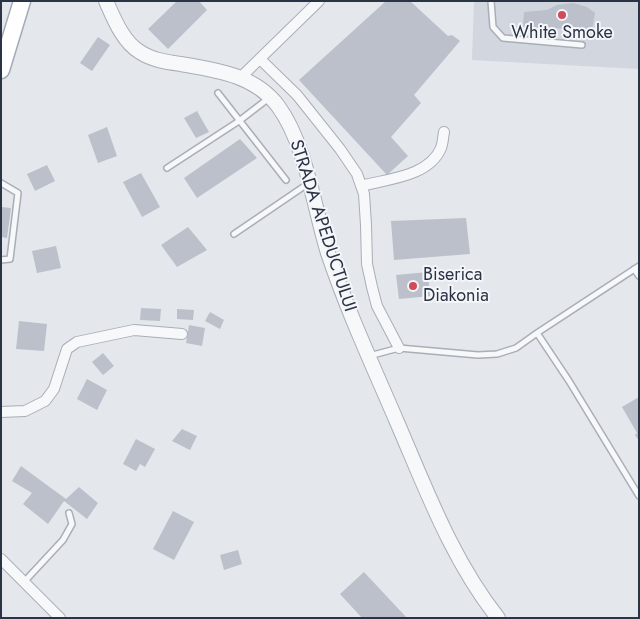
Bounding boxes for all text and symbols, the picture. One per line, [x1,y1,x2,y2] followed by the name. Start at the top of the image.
[556,9,568,21] marker: White Smoke
[511,23,613,45] place label: White Smoke
[284,137,360,315] street label: STRADA APEDUCTULUI
[423,265,489,308] place label: Biserica Diakonia
[407,280,419,292] marker: Biserica Diakonia

